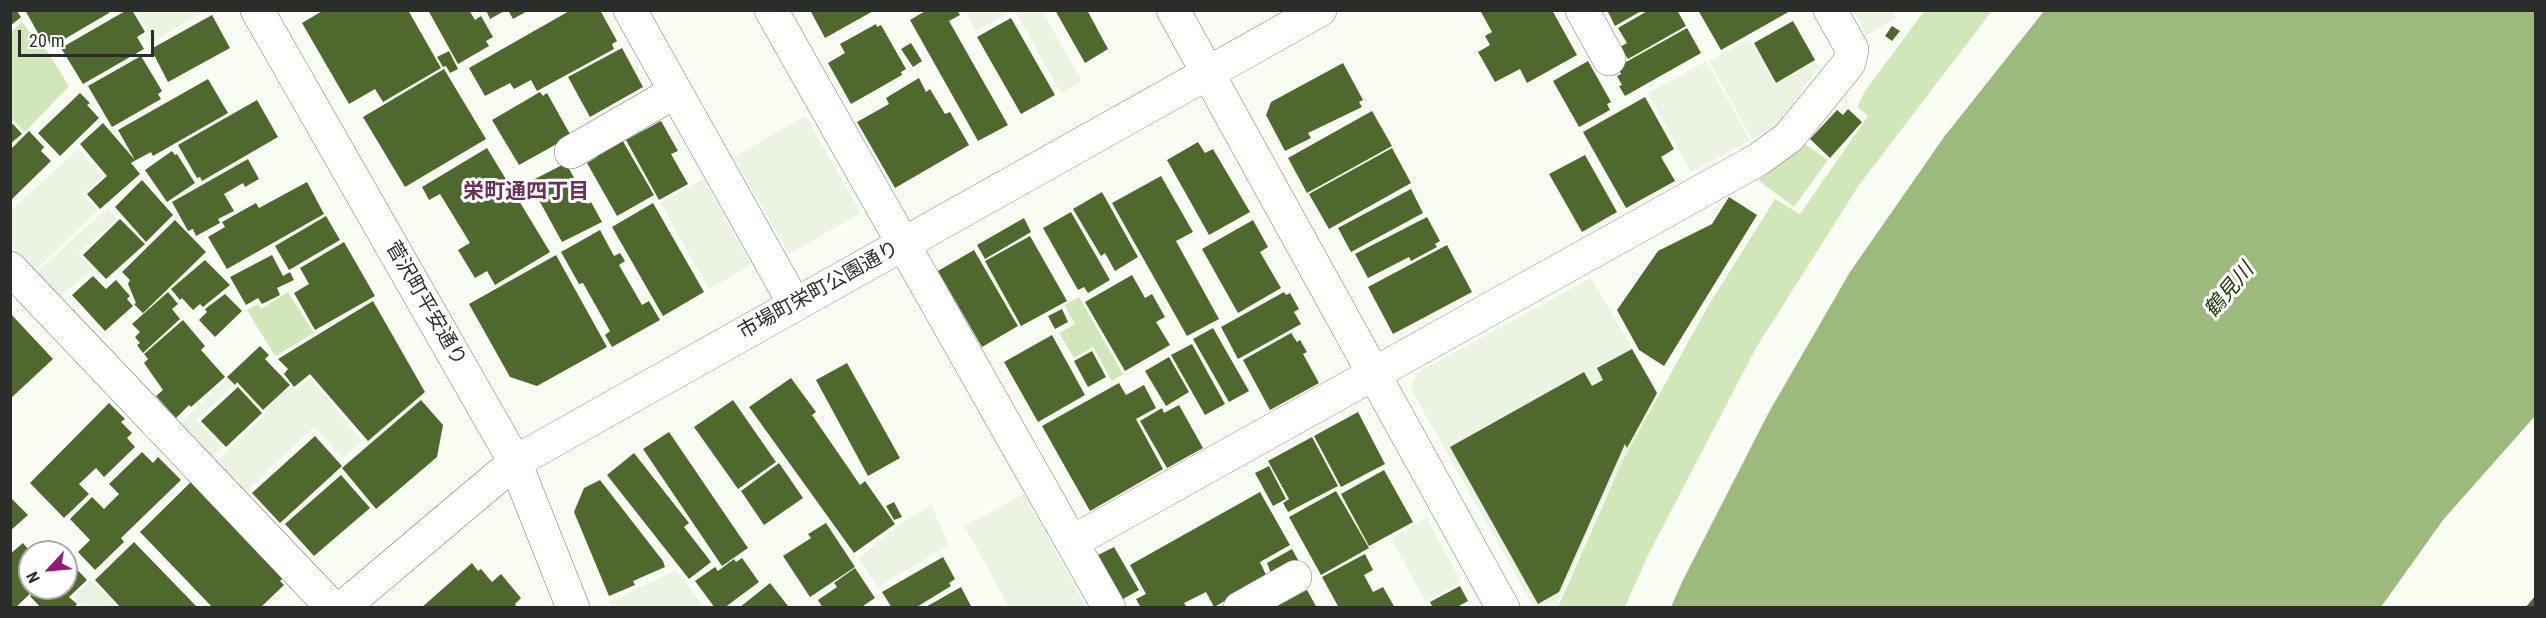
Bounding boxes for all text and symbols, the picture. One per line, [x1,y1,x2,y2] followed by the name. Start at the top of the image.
[21,18,158,56] scale bar
[29,30,64,51] text: 20 m
[463,180,589,206] district label: 栄町通四丁目
[380,237,470,371] street label: 菅沢町平安通り
[734,237,904,345] street label: 市場町栄町公園通り
[2200,259,2260,323] water label: 鶴見川
[18,540,78,600] north arrow
[22,569,44,586] text: N

